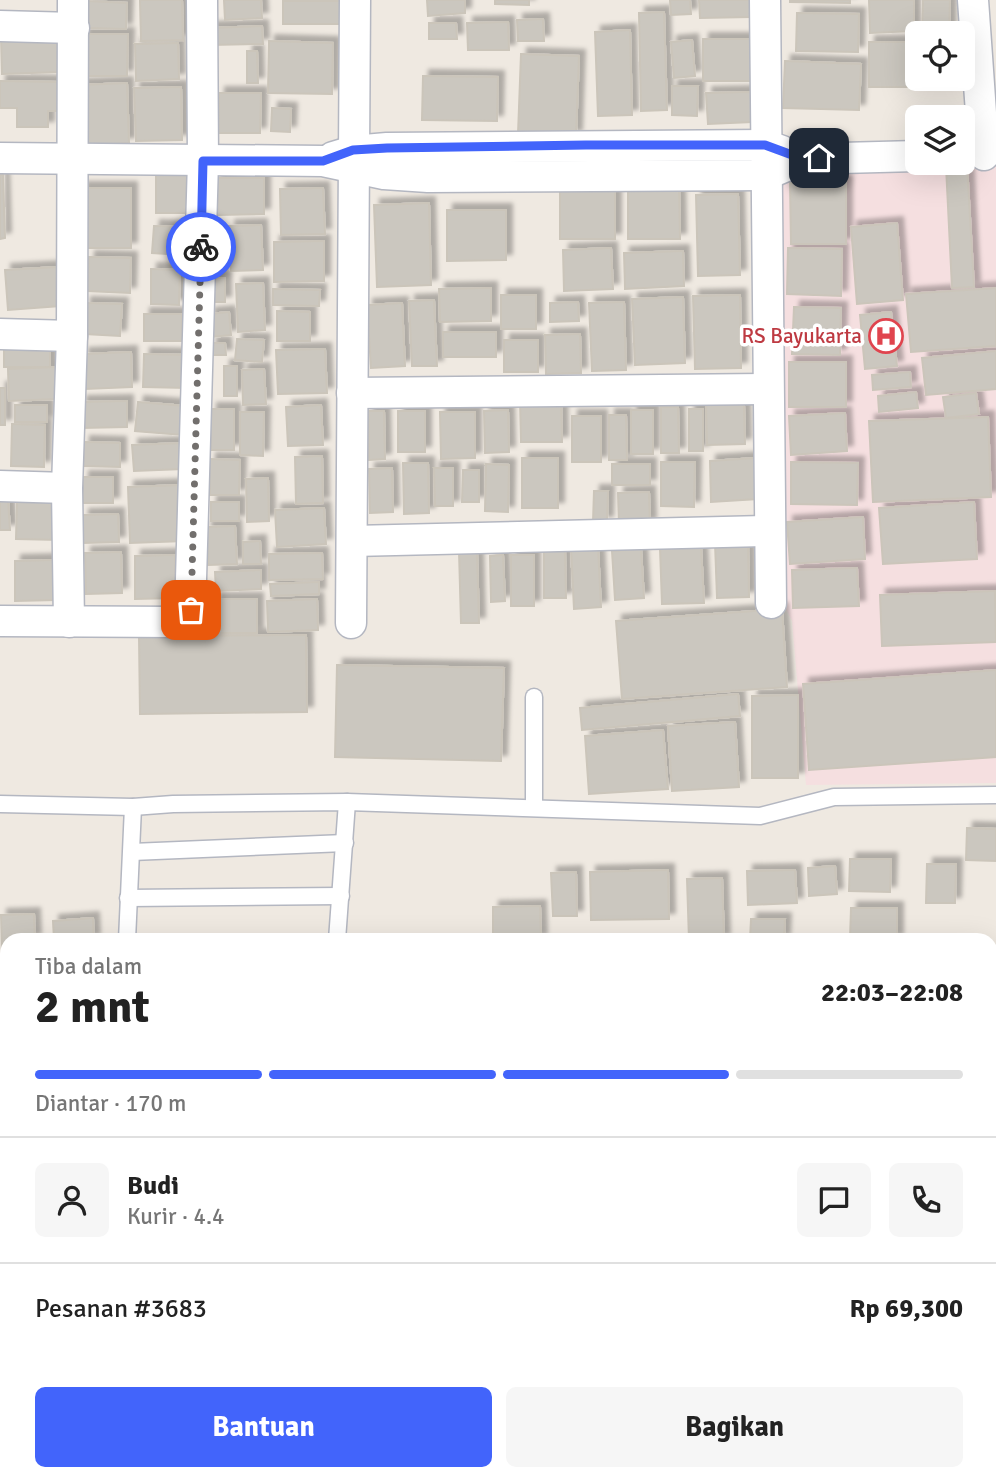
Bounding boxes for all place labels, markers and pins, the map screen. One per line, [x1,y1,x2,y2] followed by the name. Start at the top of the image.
[789,128,849,188] pin
[867,317,905,355] hospital icon: RS Bayukarta
[741,323,862,349] place label: RS Bayukarta
[161,580,221,640] pin

